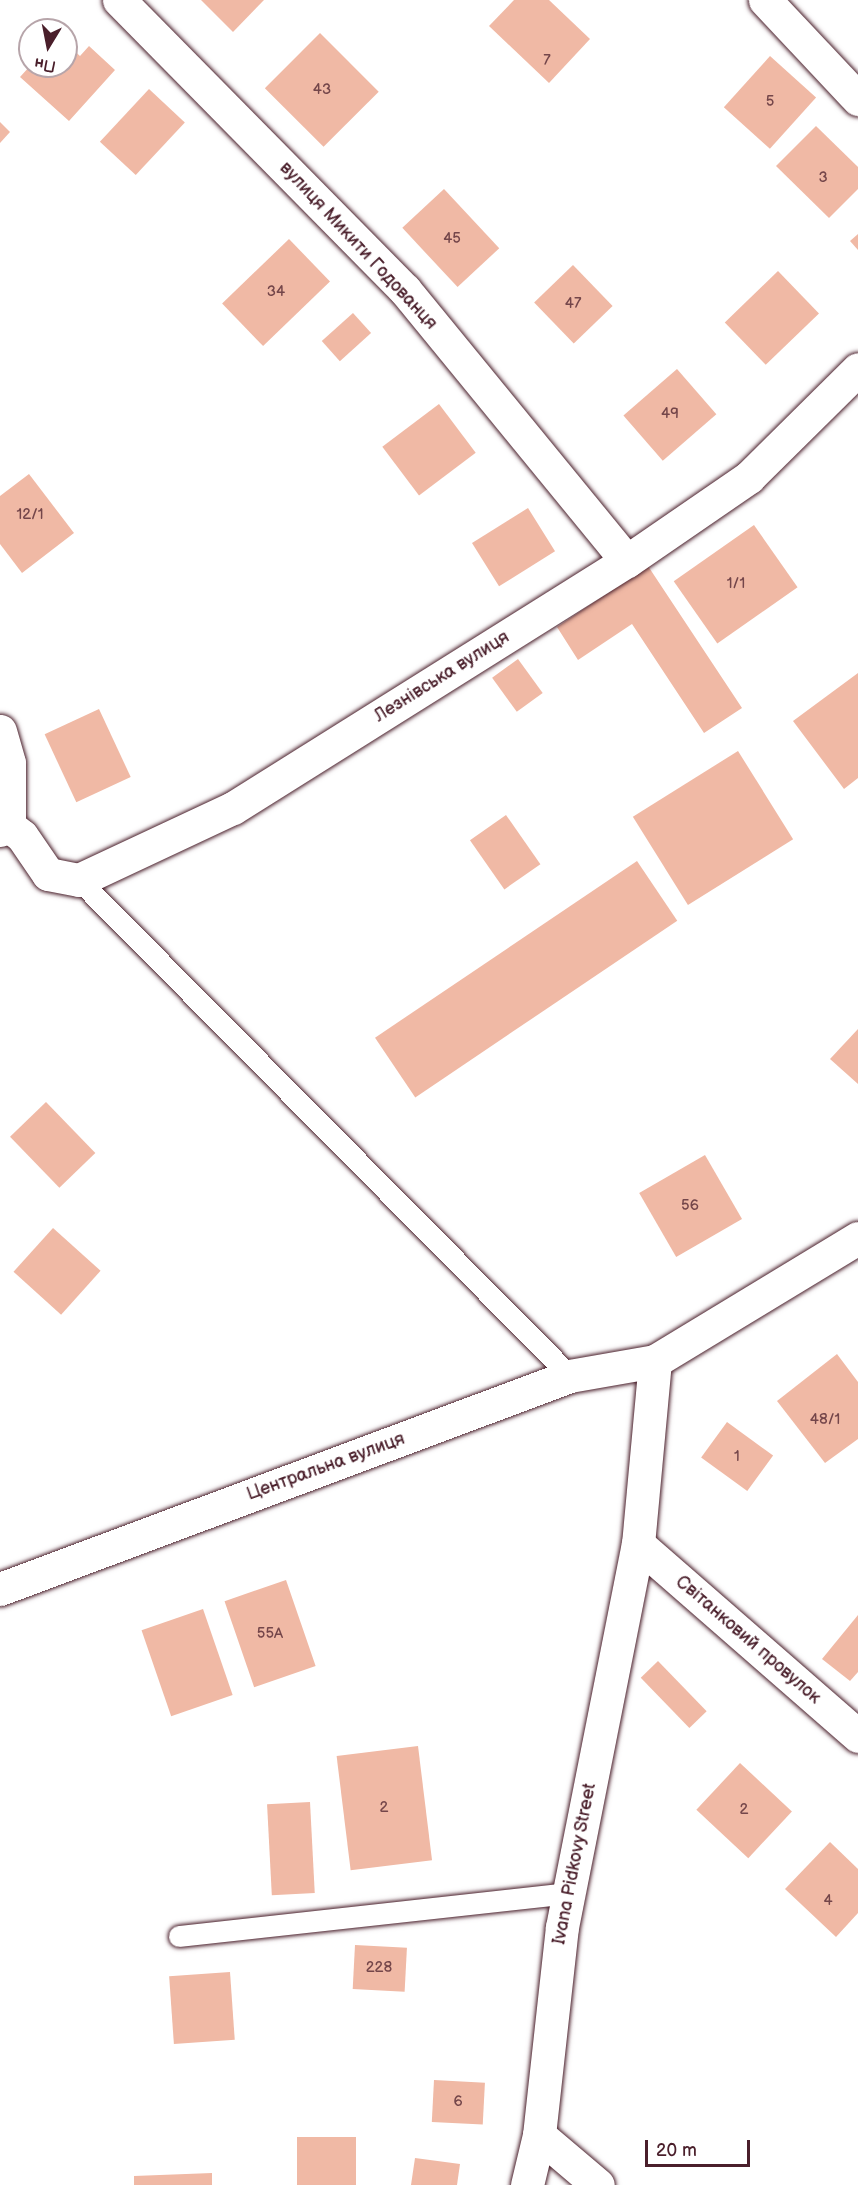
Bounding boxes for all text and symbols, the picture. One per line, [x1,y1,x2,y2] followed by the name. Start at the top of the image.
[18,18,78,78] north arrow
[543,52,551,70] house number: 7
[33,53,57,75] text: Пн
[313,81,331,99] house number: 43
[766,93,774,111] house number: 5
[275,158,441,334] street label: вулиця Микити Годованця
[818,169,828,187] house number: 3
[443,230,461,248] house number: 45
[267,283,285,301] house number: 34
[565,295,581,313] house number: 47
[661,405,679,423] house number: 49
[16,506,44,524] house number: 12/1
[727,575,745,593] house number: 1/1
[370,627,514,727] street label: Лезнівська вулиця
[681,1197,699,1215] house number: 56
[810,1411,840,1429] house number: 48/1
[244,1428,408,1506] street label: Центральна вулиця
[734,1448,740,1466] house number: 1
[671,1571,825,1709] street label: Світанковий провулок
[257,1625,283,1643] house number: 55А
[549,1781,601,1947] street label: Ivana Pidkovy Street
[380,1799,388,1817] house number: 2
[740,1801,748,1819] house number: 2
[823,1892,833,1910] house number: 4
[366,1959,392,1977] house number: 228
[453,2093,463,2111] house number: 6
[648,2128,753,2166] scale bar
[656,2140,697,2161] text: 20 m

